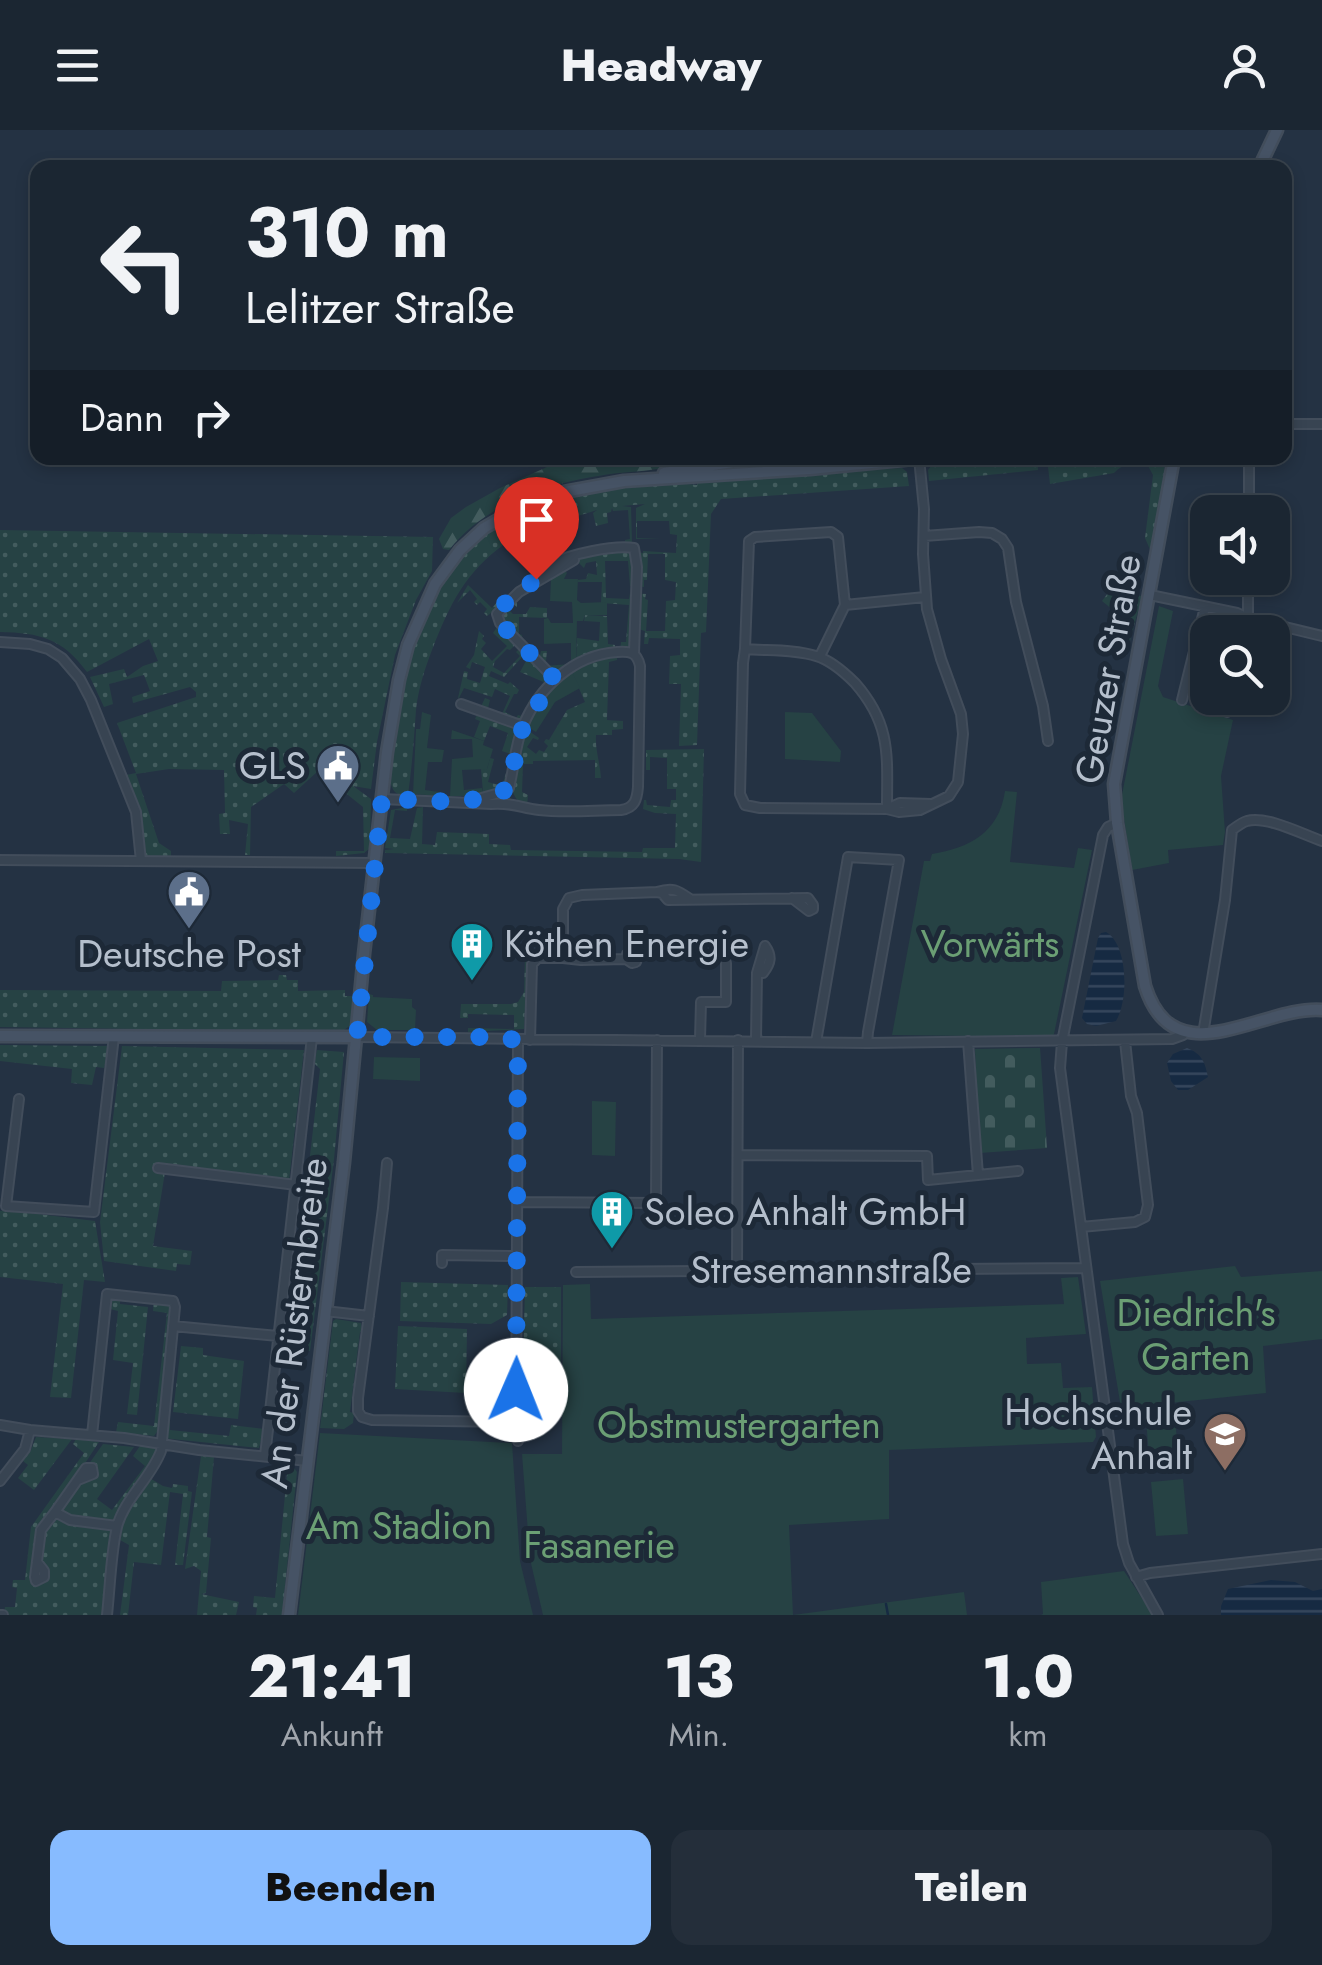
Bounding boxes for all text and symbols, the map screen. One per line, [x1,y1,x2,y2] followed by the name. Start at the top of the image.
[560,33,762,98] text: Headway
[50,38,105,93] icon: menu
[1217,38,1272,93] icon: person
[245,182,449,283] text: 310 m
[80,200,210,330] icon: left
[245,275,515,340] text: Lelitzer Straße
[80,390,164,445] text: Dann
[184,390,239,445] icon: right
[494,477,579,580] pin
[509,492,564,547] icon: arrive
[1190,495,1290,715] map controls
[1190,495,1290,595] button: sound
[1060,550,1155,788] street label: Geuzer Straße
[1190,615,1290,715] button: search
[239,738,306,793] place label: GLS
[315,743,361,804] public building icon: GLS
[166,869,212,930] public building icon: Deutsche Post
[504,916,749,971] place label: Köthen Energie
[921,916,1059,971] park label: Vorwärts
[449,921,495,982] building icon: Köthen Energie
[77,926,301,981] place label: Deutsche Post
[246,1155,341,1491] street label: An der Rüsternbreite
[644,1184,966,1239] place label: Soleo Anhalt GmbH
[589,1189,635,1250] building icon: Soleo Anhalt GmbH
[690,1242,972,1297] street label: Stresemannstraße
[1116,1285,1276,1384] park label: Diedrich's Garten
[464,1338,568,1442] position arrow
[1004,1384,1192,1483] place label: Hochschule Anhalt
[597,1397,881,1452] park label: Obstmustergarten
[1202,1411,1248,1472] school or university icon: Hochschule Anhalt
[306,1498,492,1553] park label: Am Stadion
[523,1517,675,1572] park label: Fasanerie
[248,1633,416,1720] text: 21:41
[664,1633,734,1720] text: 13
[982,1633,1074,1720] text: 1.0
[281,1712,383,1758] text: Ankunft
[668,1712,729,1758] text: Min.
[1008,1712,1047,1758] text: km
[50,1830,651,1945] button: Beenden
[671,1830,1272,1945] button: Teilen

